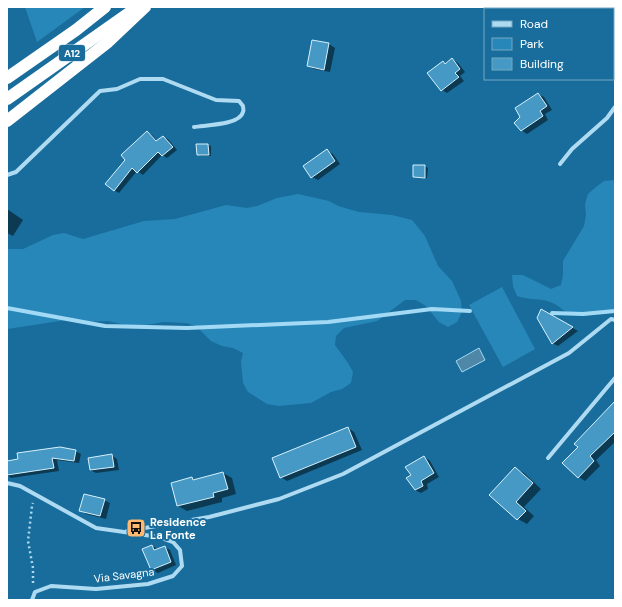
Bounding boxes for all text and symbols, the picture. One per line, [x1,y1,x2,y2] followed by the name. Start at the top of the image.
[484,8,614,80] legend
[520,16,548,32] text: Road
[520,36,544,52] text: Park
[59,45,85,61] road number: A12
[520,56,564,72] text: Building
[150,515,206,542] place label: Residence La Fonte
[125,517,147,539] bus stop icon: Residence La Fonte
[93,564,155,586] street label: Via Savagna

